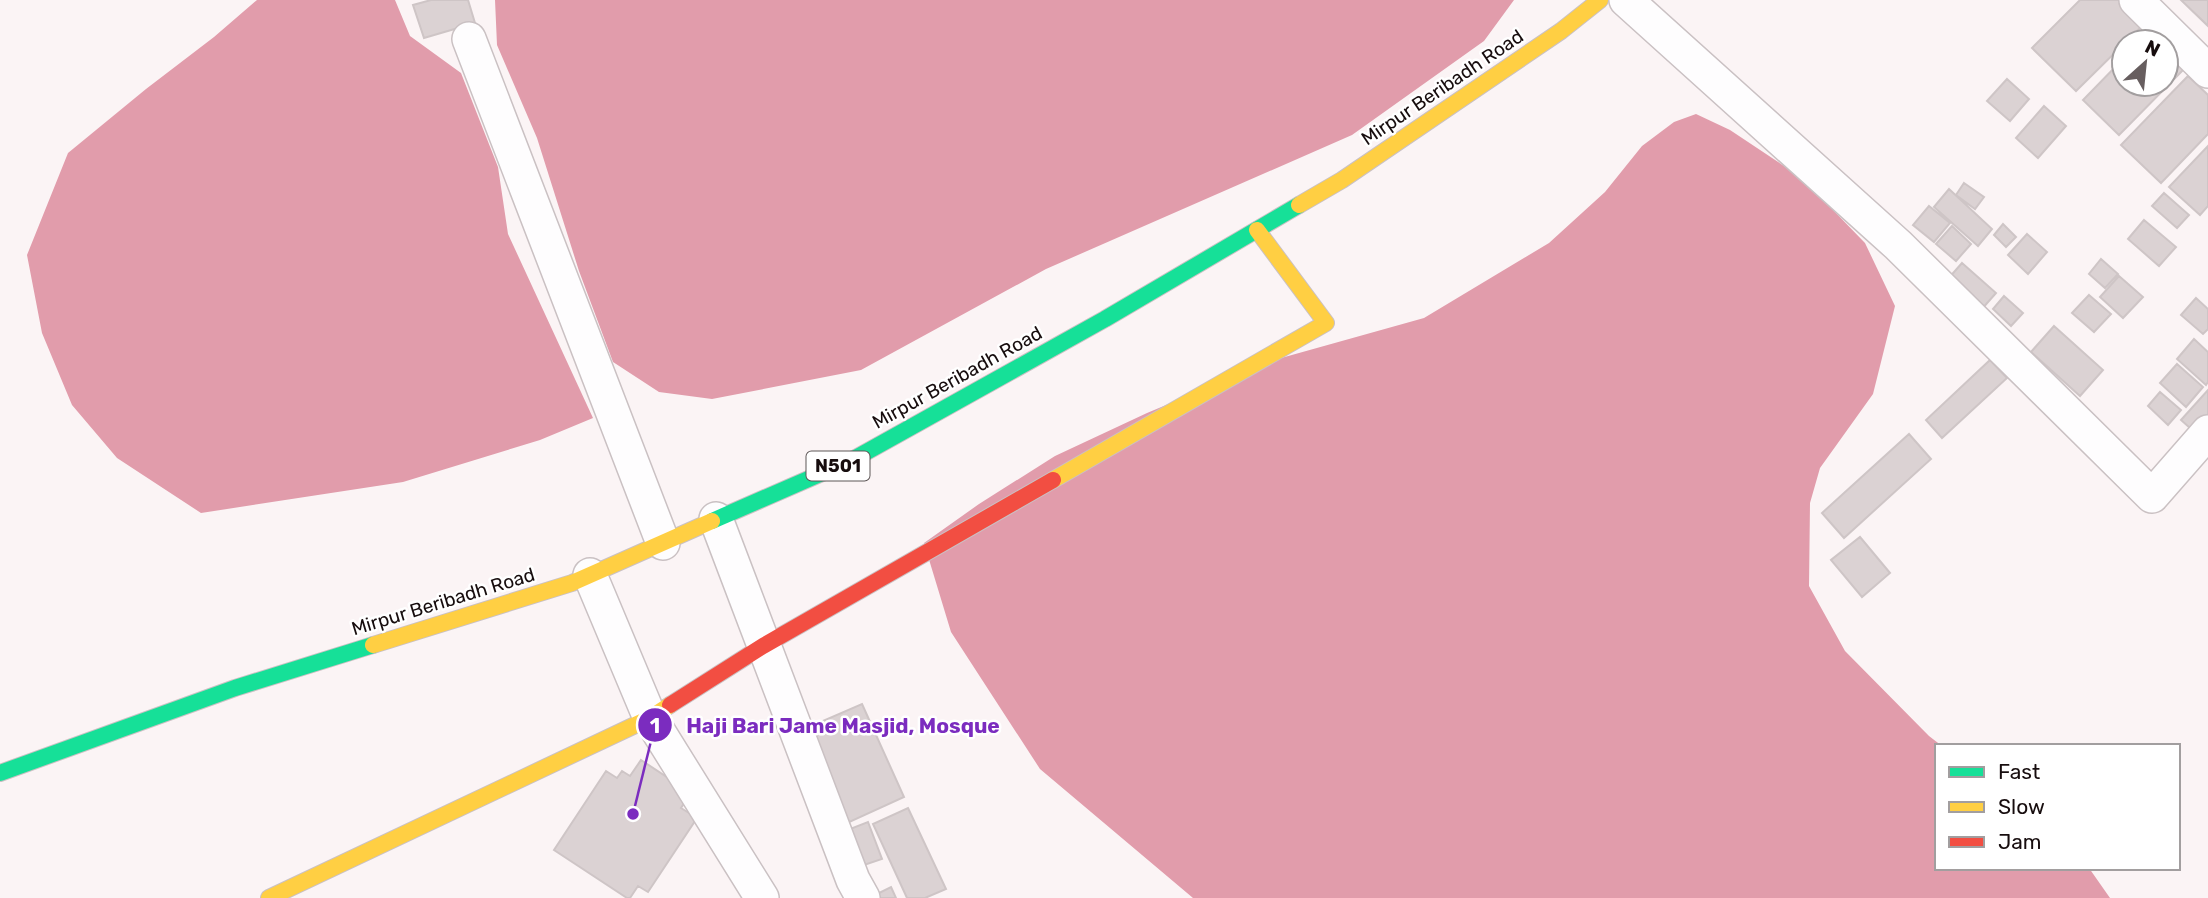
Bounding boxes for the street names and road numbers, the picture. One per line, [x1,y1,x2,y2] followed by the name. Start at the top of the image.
[1357,25,1528,150] street label: Mirpur Beribadh Road
[868,321,1046,434] street label: Mirpur Beribadh Road
[806,452,870,480] road number: N501
[349,563,538,640] street label: Mirpur Beribadh Road

